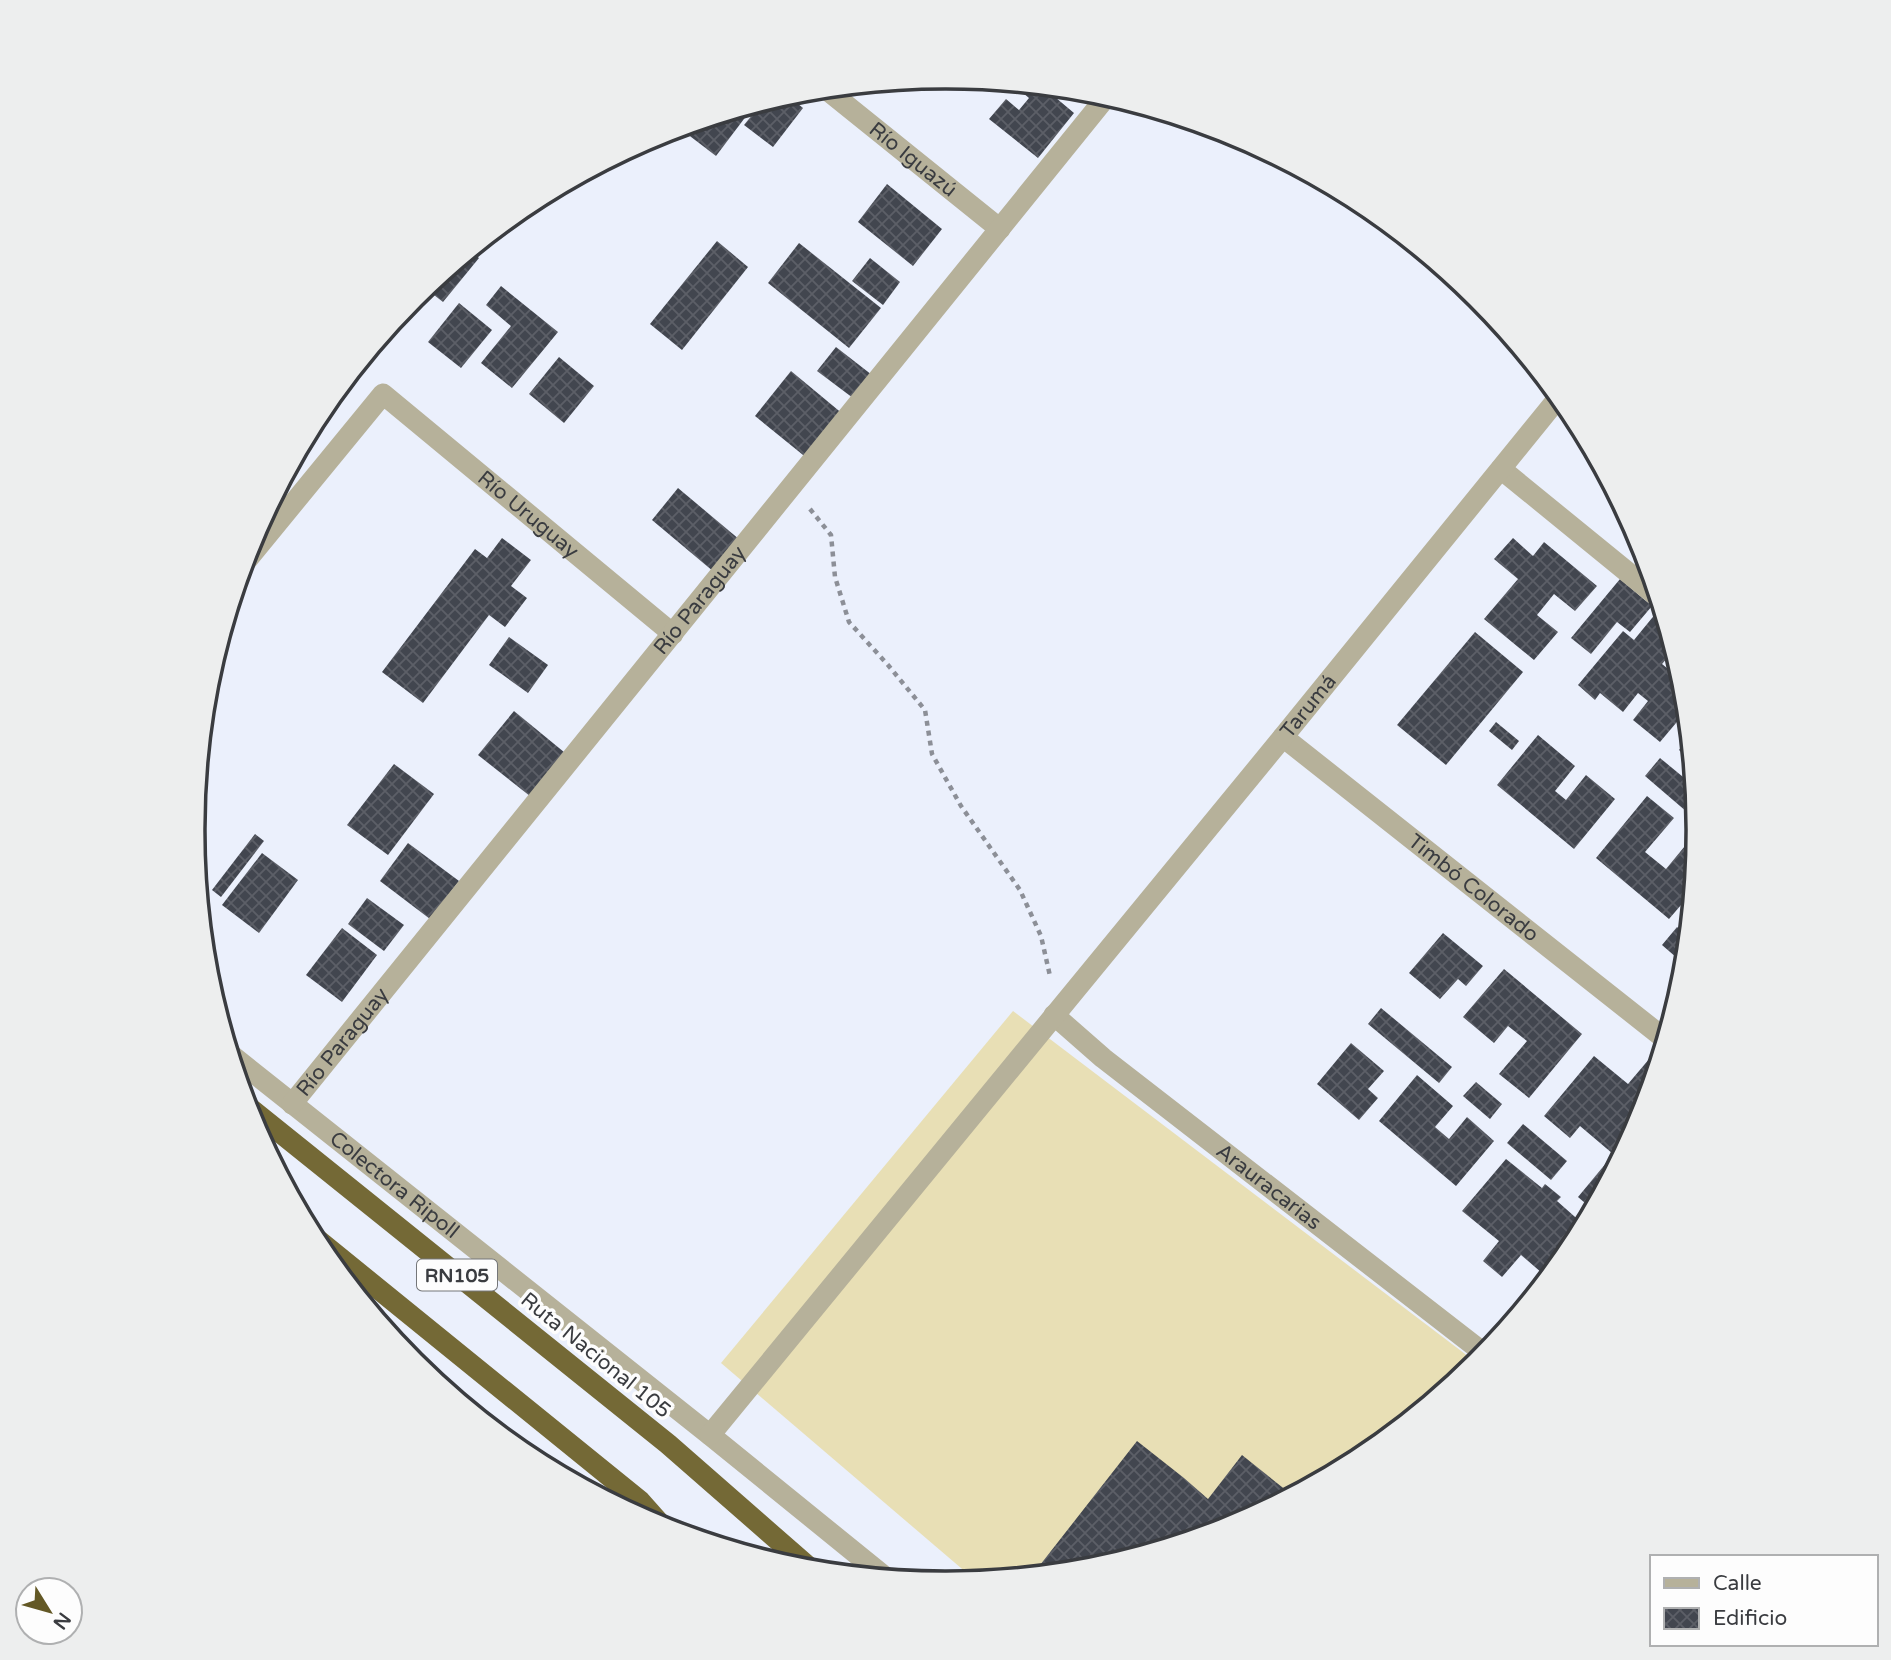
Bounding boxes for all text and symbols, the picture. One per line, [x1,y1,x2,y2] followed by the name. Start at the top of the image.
[864,117,962,202] street label: Río Iguazú
[472,466,584,564] street label: Río Uruguay
[648,541,751,660] street label: Río Paraguay
[1275,669,1342,743] street label: Tarumá
[1403,829,1544,947] street label: Timbó Colorado
[291,983,394,1102] street label: Río Paraguay
[324,1126,464,1244] street label: Colectora Ripoll
[1211,1138,1326,1235] street label: Arauracarias
[417,1260,497,1290] road number: RN105
[516,1287,676,1424] street label: Ruta Nacional 105
[1650,1555,1877,1646] legend
[1713,1571,1762,1596] text: Calle
[14,1576,84,1646] north arrow
[1713,1606,1787,1631] text: Edificio
[48,1608,75,1633] text: N

